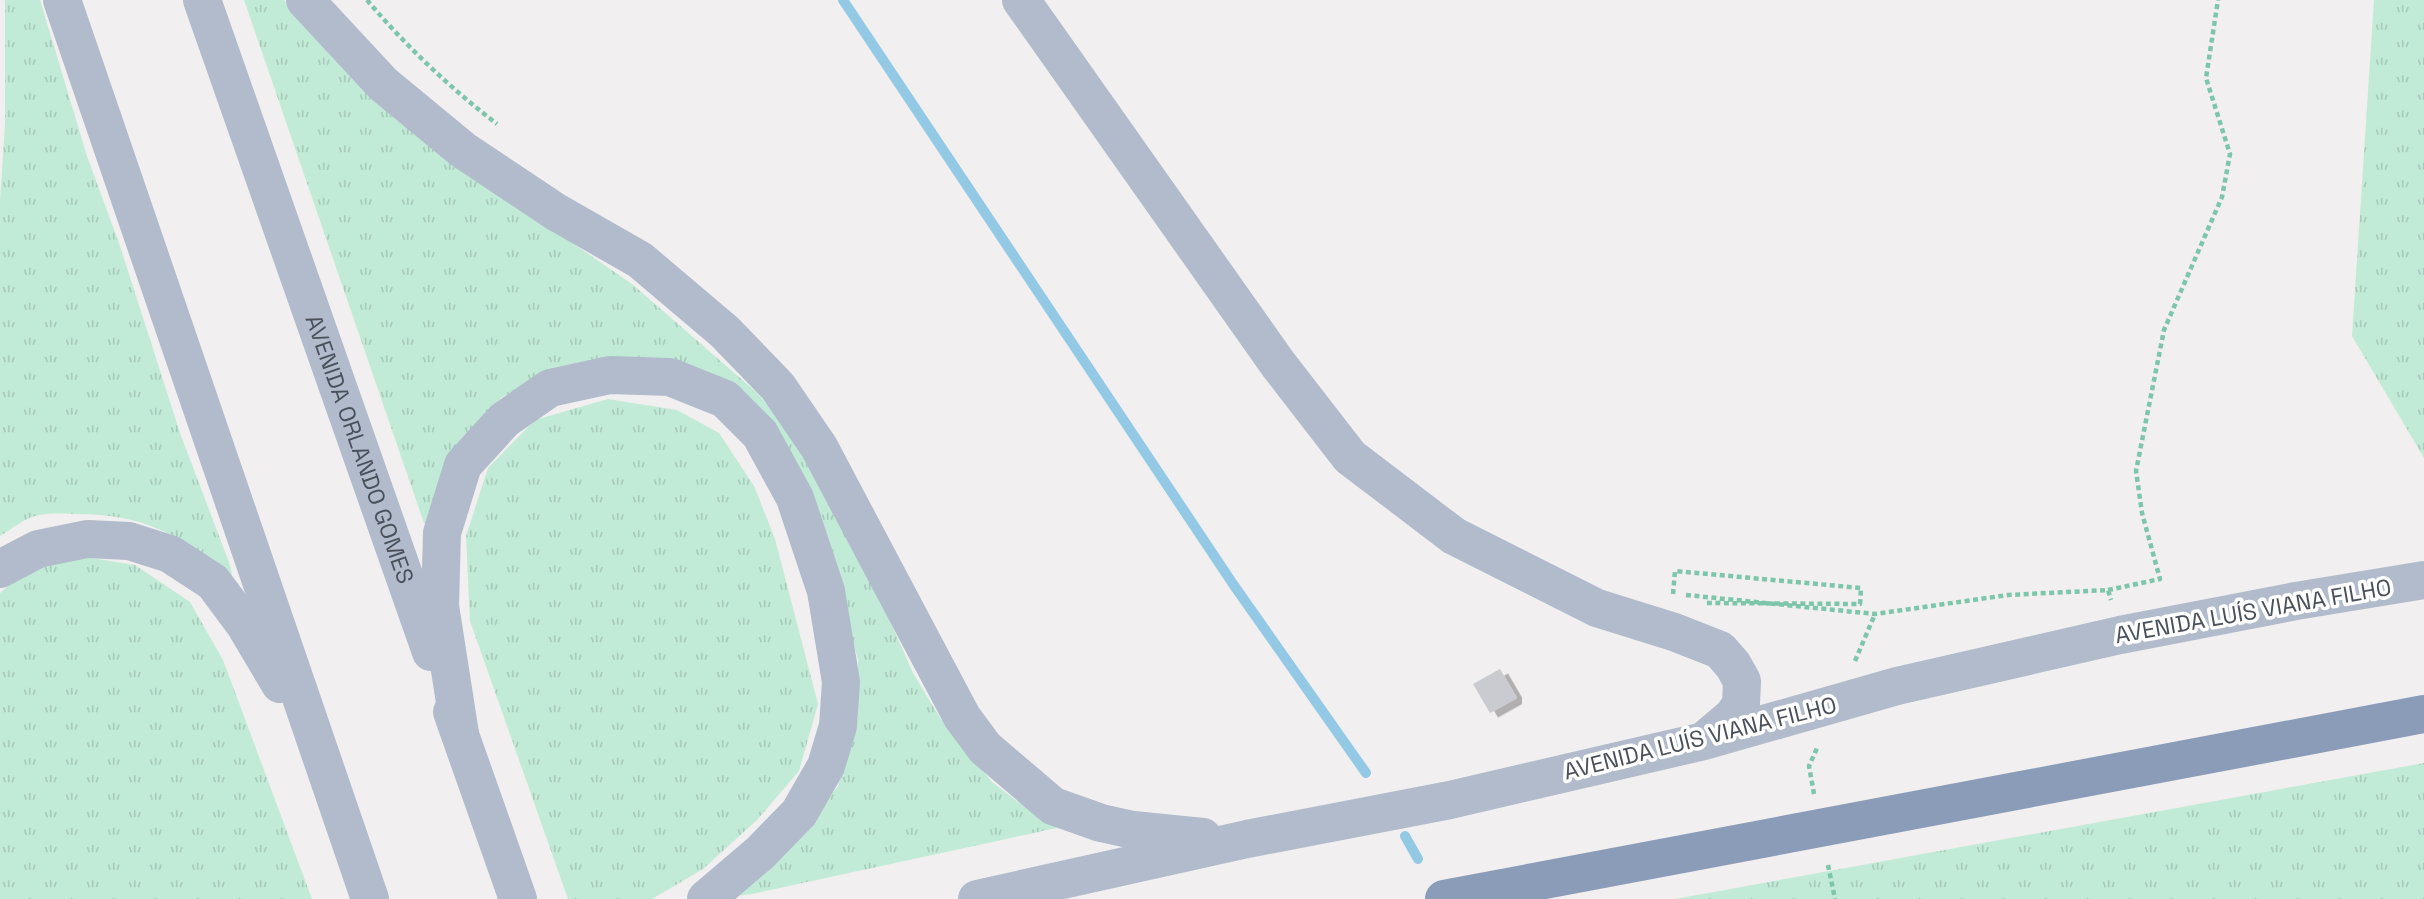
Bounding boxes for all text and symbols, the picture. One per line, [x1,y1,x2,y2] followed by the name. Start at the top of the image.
[299,311,421,588] street label: AVENIDA ORLANDO GOMES
[2112,572,2394,650] street label: AVENIDA LUÍS VIANA FILHO
[1560,690,1840,786] street label: AVENIDA LUÍS VIANA FILHO

